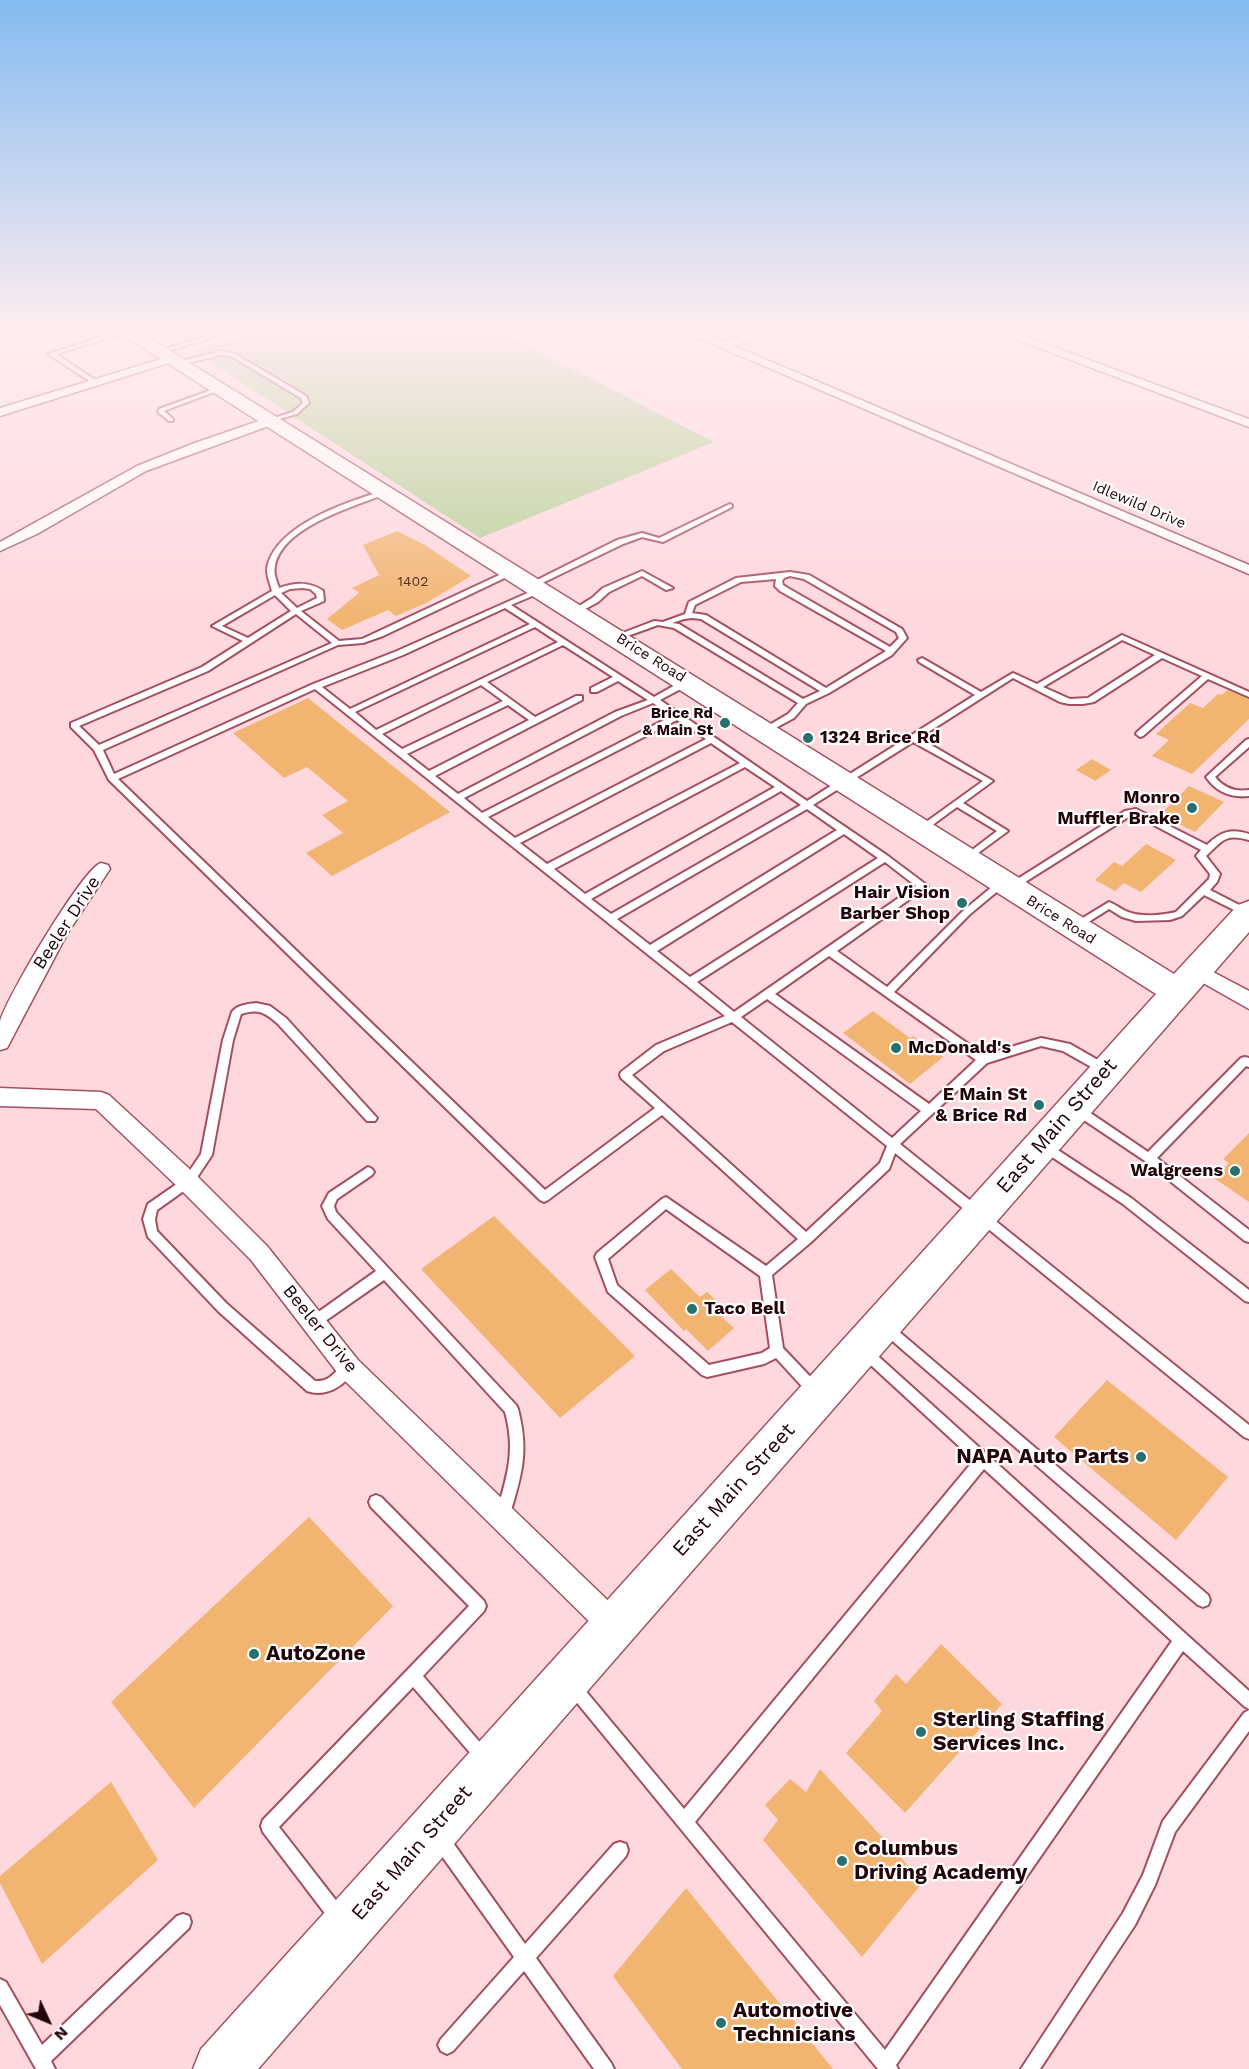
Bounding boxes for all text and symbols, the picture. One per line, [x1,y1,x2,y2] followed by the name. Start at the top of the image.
[1090,477,1188,533] street label: Idlewild Drive
[398,574,428,590] house number: 1402
[613,630,689,686] street label: Brice Road
[643,705,713,740] place label: Brice Rd & Main St
[718,716,732,730] marker: Brice Rd & Main St
[820,727,940,749] place label: 1324 Brice Rd
[801,731,815,745] marker: 1324 Brice Rd
[1057,787,1180,830] place label: Monro Muffler Brake
[1185,801,1199,815] marker: Monro Muffler Brake
[29,872,105,974] street label: Beeler Drive
[840,882,950,924] place label: Hair Vision Barber Shop
[1023,892,1099,948] street label: Brice Road
[955,896,969,910] marker: Hair Vision Barber Shop
[908,1037,1011,1059] place label: McDonald's
[889,1041,903,1055] marker: McDonald's
[991,1053,1123,1199] street label: East Main Street
[936,1084,1027,1126] place label: E Main St & Brice Rd
[1032,1098,1046,1112] marker: E Main St & Brice Rd
[1130,1160,1223,1182] place label: Walgreens
[1228,1164,1242,1178] marker: Walgreens
[278,1281,362,1377] street label: Beeler Drive
[704,1298,785,1320] place label: Taco Bell
[685,1302,699,1316] marker: Taco Bell
[667,1418,801,1562] street label: East Main Street
[956,1444,1129,1470] place label: NAPA Auto Parts
[1134,1450,1148,1464] marker: NAPA Auto Parts
[266,1641,366,1667] place label: AutoZone
[247,1647,261,1661] marker: AutoZone
[933,1707,1104,1757] place label: Sterling Staffing Services Inc.
[914,1725,928,1739] marker: Sterling Staffing Services Inc.
[346,1780,478,1926] street label: East Main Street
[854,1836,1027,1886] place label: Columbus Driving Academy
[835,1854,849,1868] marker: Columbus Driving Academy
[18,1991,78,2051] north arrow
[733,1998,855,2048] place label: Automotive Technicians
[714,2016,728,2030] marker: Automotive Technicians
[50,2023,72,2045] text: N

